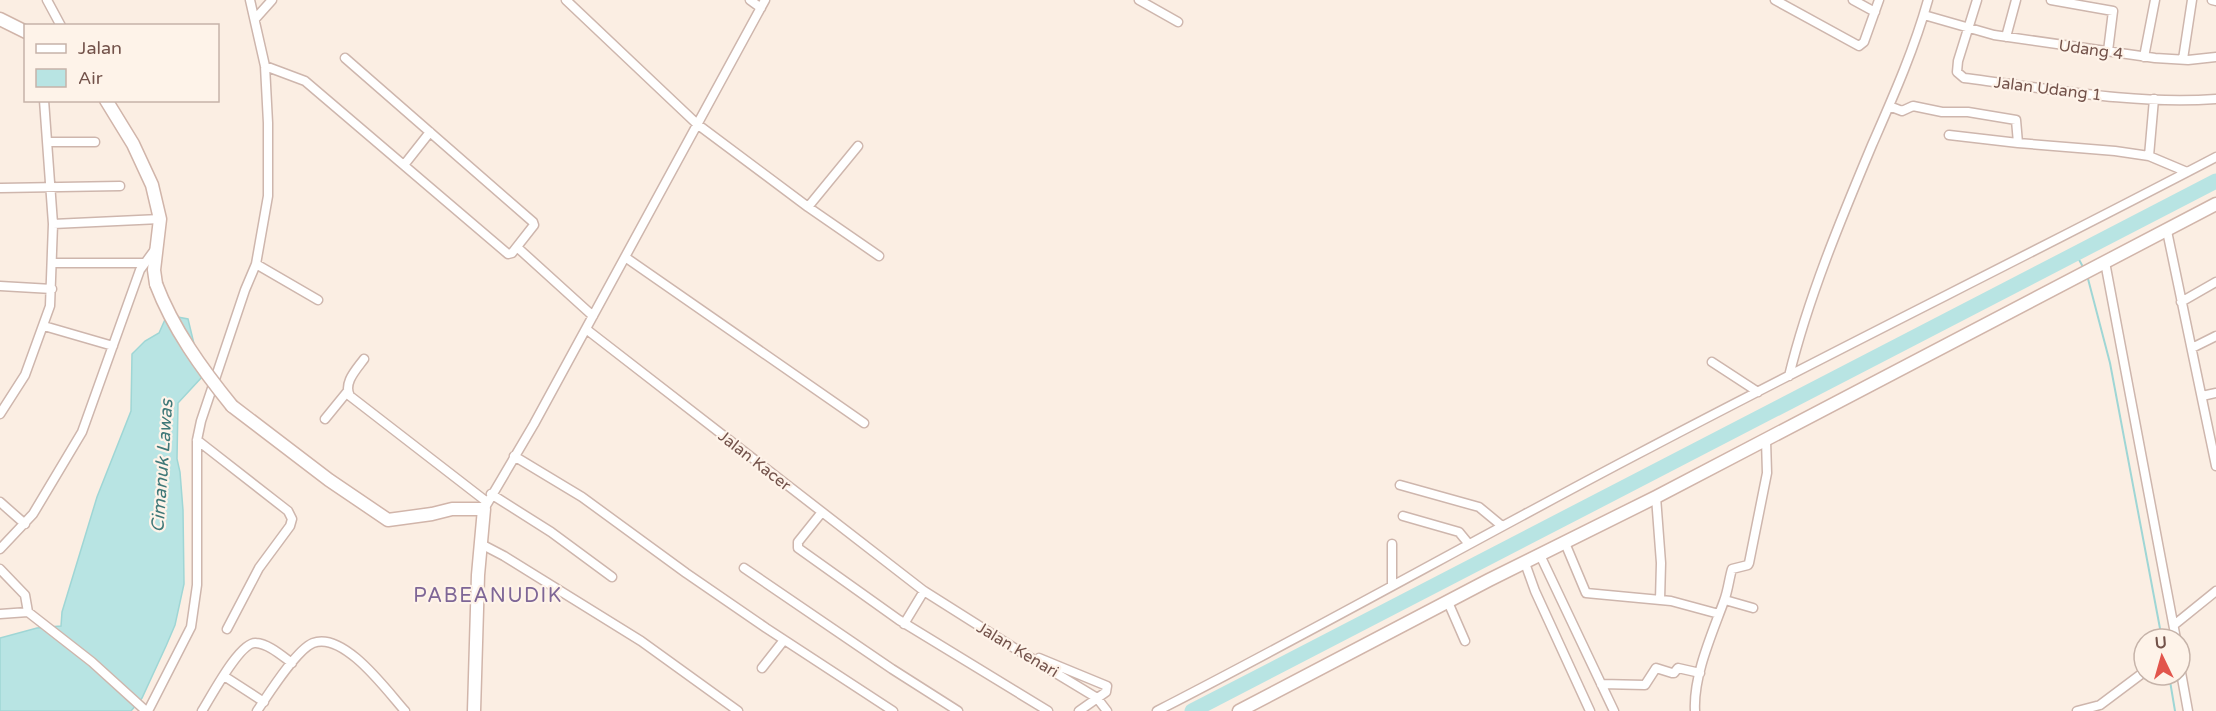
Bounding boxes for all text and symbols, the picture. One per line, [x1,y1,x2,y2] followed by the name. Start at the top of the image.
[24,24,219,102] legend
[2057,36,2124,64] street label: Udang 4
[78,37,122,59] text: Jalan
[78,67,103,89] text: Air
[1993,72,2103,106] street label: Jalan Udang 1
[146,397,178,533] water label: Cimanuk Lawas
[714,426,795,496] street label: Jalan Kacer
[413,584,563,608] district label: PABEANUDIK
[973,618,1062,682] street label: Jalan Kenari
[2132,627,2192,687] north arrow
[2154,633,2168,654] text: U

